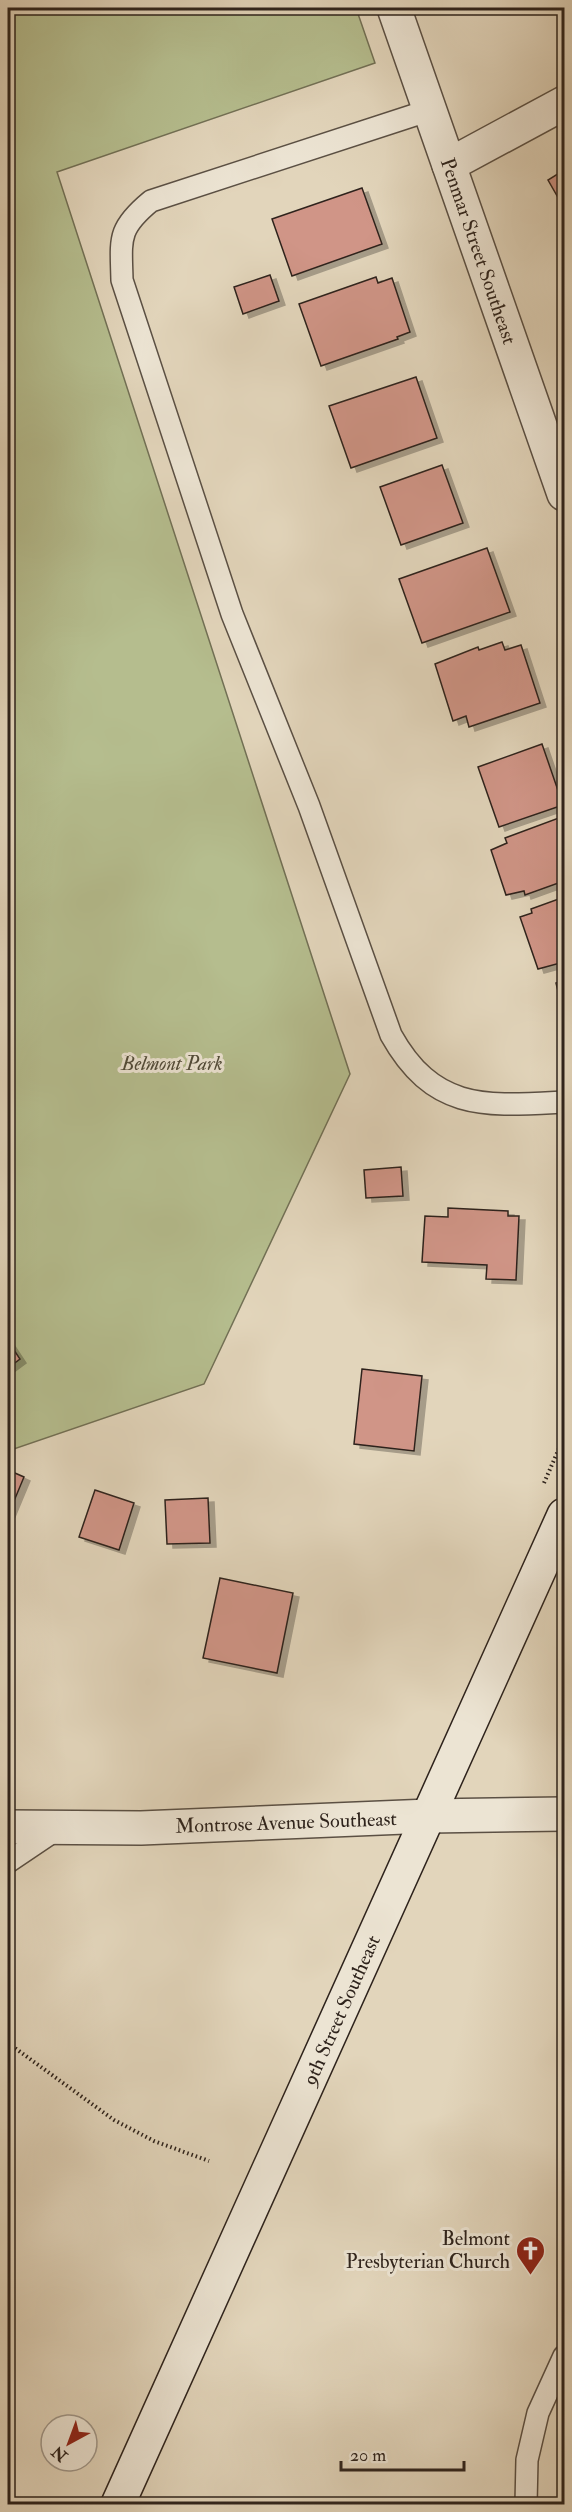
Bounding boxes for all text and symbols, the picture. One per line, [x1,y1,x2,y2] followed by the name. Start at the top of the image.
[435,155,522,348] street label: Penmar Street Southeast
[120,1051,223,1076] park label: Belmont Park
[175,1806,398,1839] street label: Montrose Avenue Southeast
[296,1931,386,2091] street label: 9th Street Southeast
[346,2226,511,2274] place label: Belmont Presbyterian Church
[515,2234,547,2276] church icon: Belmont Presbyterian Church
[39,2413,99,2473] north arrow
[341,2434,464,2472] scale bar
[47,2441,73,2466] text: N
[350,2444,386,2467] text: 20 m

